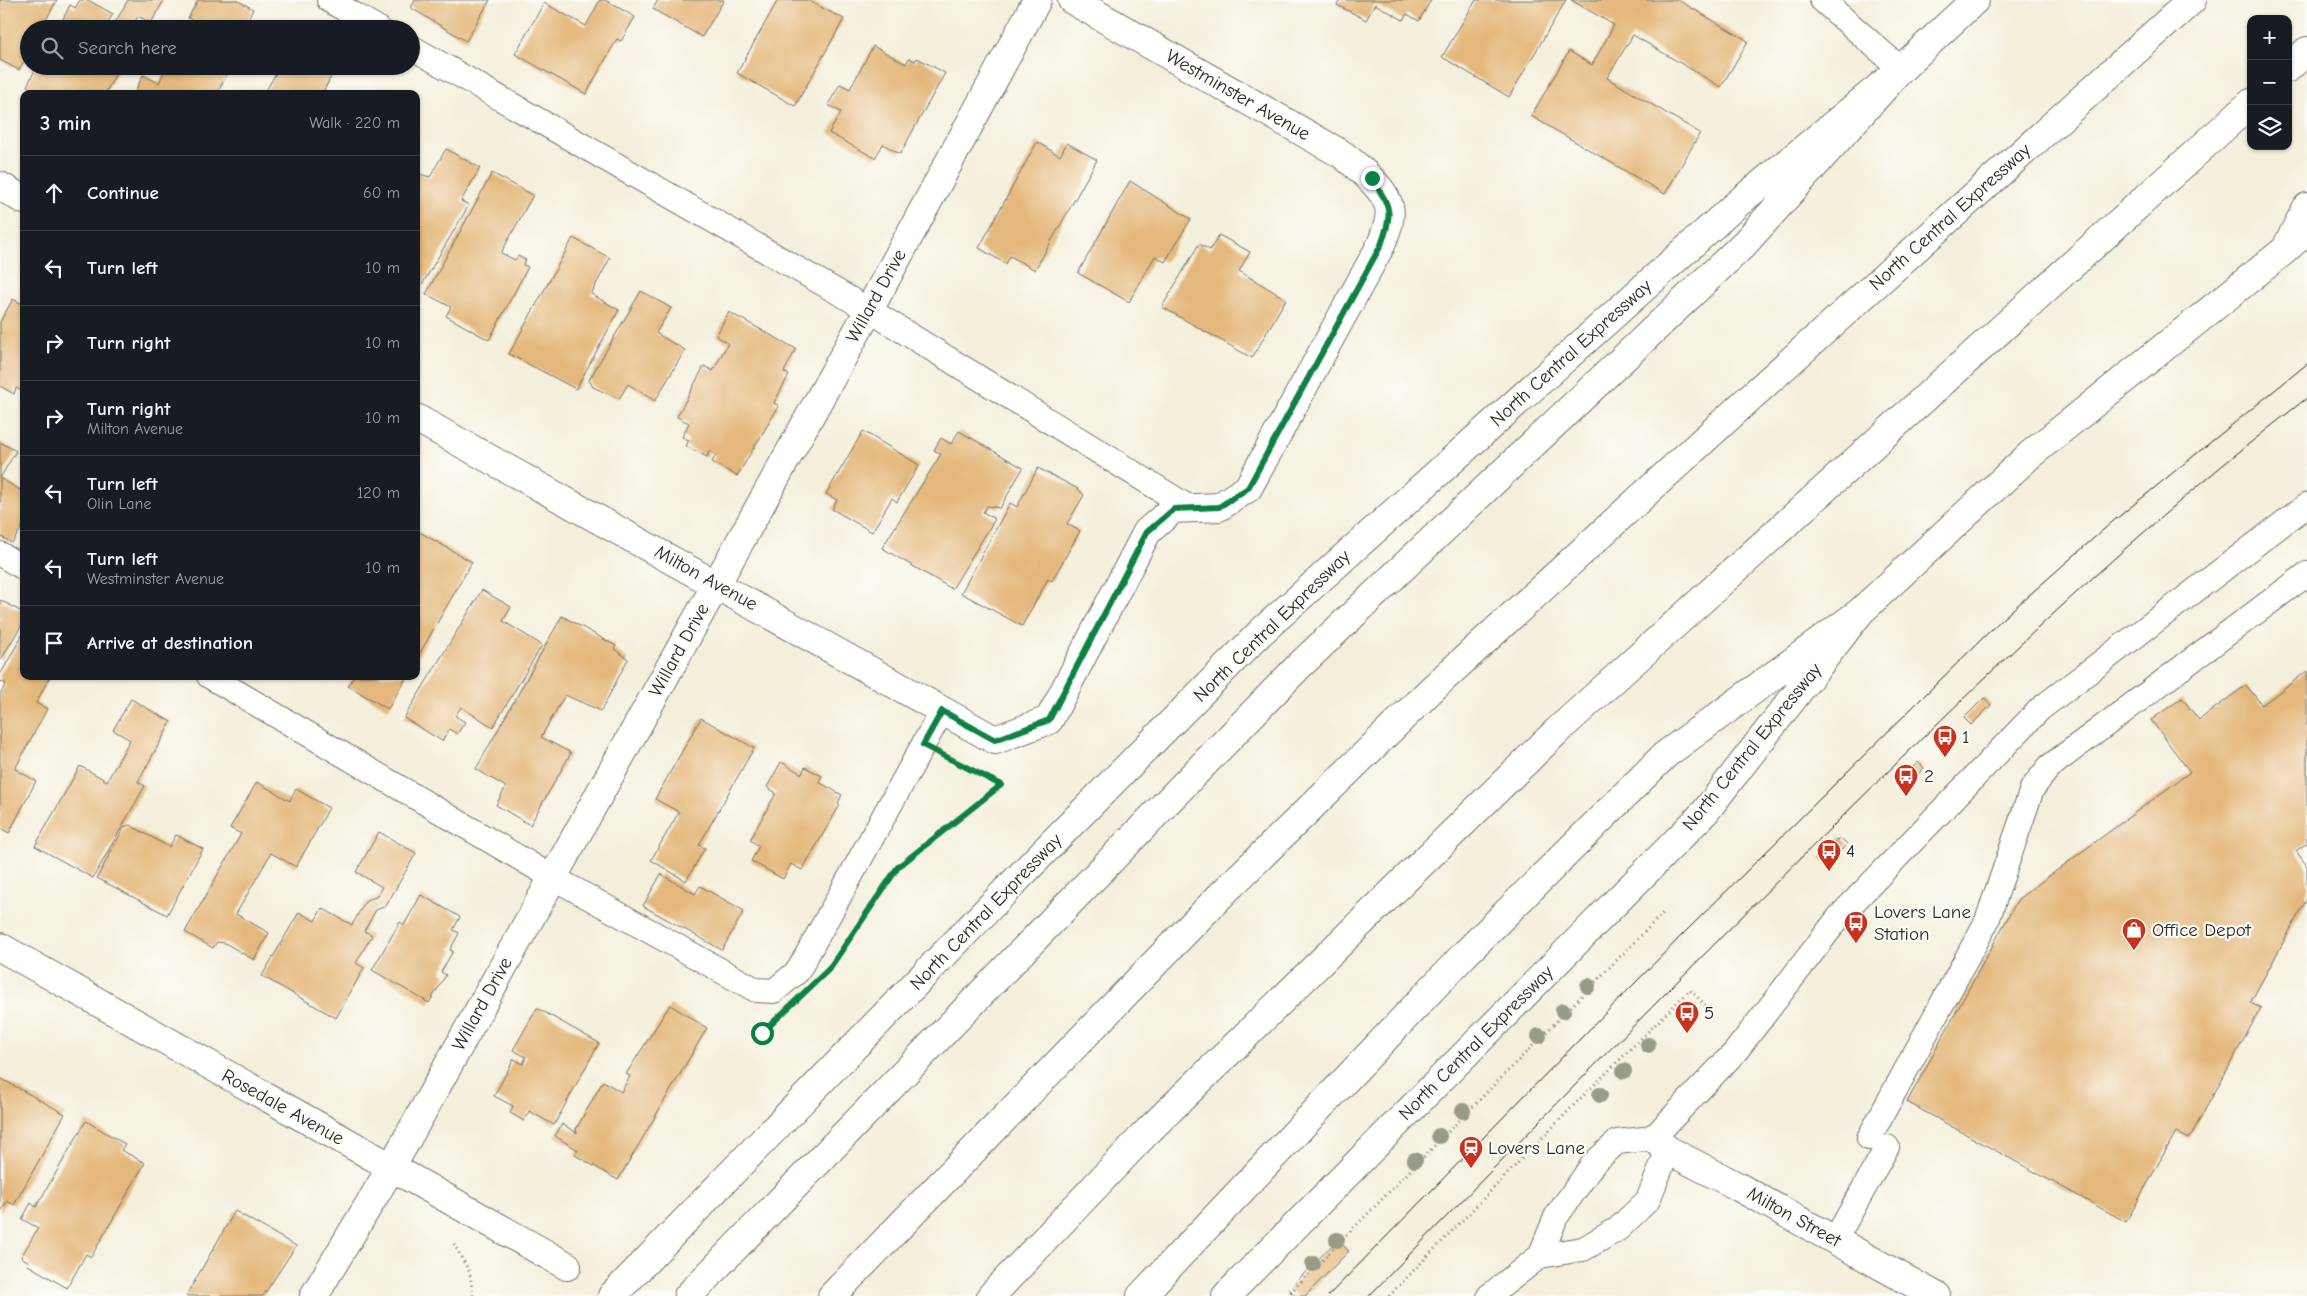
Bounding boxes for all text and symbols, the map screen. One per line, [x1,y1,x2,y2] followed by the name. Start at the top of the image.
[2247,15,2292,150] map controls
[2247,15,2292,60] button: +
[20,20,420,75] search box
[38,34,66,62] icon: search
[78,37,177,59] text: Search here
[1162,45,1314,145] street label: Westminster Avenue
[2247,60,2292,105] button: −
[2247,105,2292,150] button: layers
[40,111,91,135] text: 3 min
[309,114,400,132] text: Walk · 220 m
[1865,139,2035,295] street label: North Central Expressway
[1361,167,1384,190] route end
[40,179,68,207] icon: ahead
[87,182,159,204] text: Continue
[363,184,400,202] text: 60 m
[841,246,911,346] street label: Willard Drive
[40,254,68,282] icon: left
[87,257,158,279] text: Turn left
[365,259,400,277] text: 10 m
[1486,275,1656,431] street label: North Central Expressway
[40,329,68,357] icon: right
[87,332,171,354] text: Turn right
[365,334,400,352] text: 10 m
[87,398,171,420] text: Turn right
[40,404,68,432] icon: right
[365,409,400,427] text: 10 m
[87,420,183,438] text: Milton Avenue
[87,473,158,495] text: Turn left
[40,479,68,507] icon: left
[357,484,400,502] text: 120 m
[87,495,151,513] text: Olin Lane
[651,541,761,615] street label: Milton Avenue
[1189,545,1355,707] street label: North Central Expressway
[87,548,158,570] text: Turn left
[40,554,68,582] icon: left
[365,559,400,577] text: 10 m
[87,570,224,588] text: Westminster Avenue
[644,600,714,700] street label: Willard Drive
[40,629,68,657] icon: arrive
[87,632,253,654] text: Arrive at destination
[1678,658,1827,835] street label: North Central Expressway
[1932,724,1958,758] bus stop icon: 1
[1962,726,1970,748] place label: 1
[1893,763,1919,797] bus stop icon: 2
[1924,765,1934,787] place label: 2
[905,829,1067,995] street label: North Central Expressway
[1816,838,1842,872] bus stop icon: 4
[1846,840,1855,862] place label: 4
[1874,901,1971,945] place label: Lovers Lane Station
[1843,910,1869,944] bus stop icon: Lovers Lane Station
[2121,917,2147,951] shop icon: Office Depot
[2152,919,2252,941] place label: Office Depot
[447,954,517,1054] street label: Willard Drive
[1394,961,1558,1125] street label: North Central Expressway
[1674,1000,1700,1034] bus stop icon: 5
[1704,1002,1714,1024] place label: 5
[751,1022,774,1045] route start
[218,1064,348,1150] street label: Rosedale Avenue
[1458,1135,1484,1169] station icon: Lovers Lane
[1488,1137,1585,1159] place label: Lovers Lane
[1743,1182,1845,1252] street label: Milton Street

